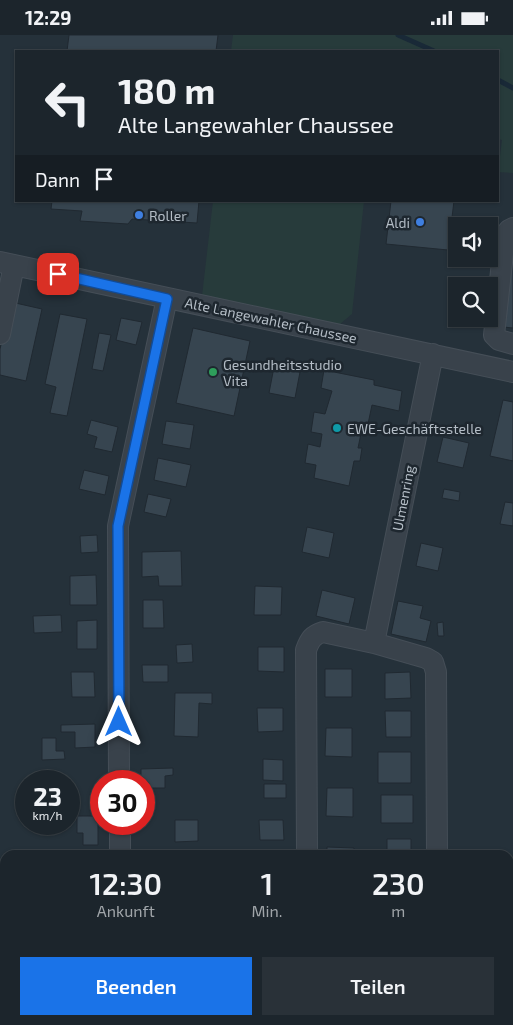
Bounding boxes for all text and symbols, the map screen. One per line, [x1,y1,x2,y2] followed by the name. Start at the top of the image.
[25,6,71,29] text: 12:29
[118,69,215,111] text: 180 m
[35,70,100,135] icon: left
[118,111,394,137] text: Alte Langewahler Chaussee
[90,165,118,193] icon: arrive
[35,168,80,191] text: Dann
[149,207,187,224] place label: Roller
[133,209,145,221] marker: Roller
[386,214,410,231] place label: Aldi
[414,216,426,228] marker: Aldi
[448,217,498,327] map controls
[448,217,498,267] button: sound
[37,253,79,295] pin
[44,260,72,288] icon: arrive
[448,277,498,327] button: search
[183,293,359,347] street label: Alte Langewahler Chaussee
[223,356,342,389] place label: Gesundheitsstudio Vita
[207,366,219,378] marker: Gesundheitsstudio Vita
[347,420,482,437] place label: EWE-Geschäftsstelle
[331,422,343,434] marker: EWE-Geschäftsstelle
[388,464,418,532] street label: Ulmenring
[92,695,144,747] position arrow
[90,770,155,835] speed limit sign: 30
[33,781,62,811] text: 23
[33,808,62,822] text: km/h
[89,865,162,901] text: 12:30
[261,865,273,901] text: 1
[372,865,425,901] text: 230
[97,901,155,920] text: Ankunft
[251,901,282,920] text: Min.
[391,901,405,920] text: m
[20,957,252,1015] button: Beenden
[262,957,494,1015] button: Teilen

